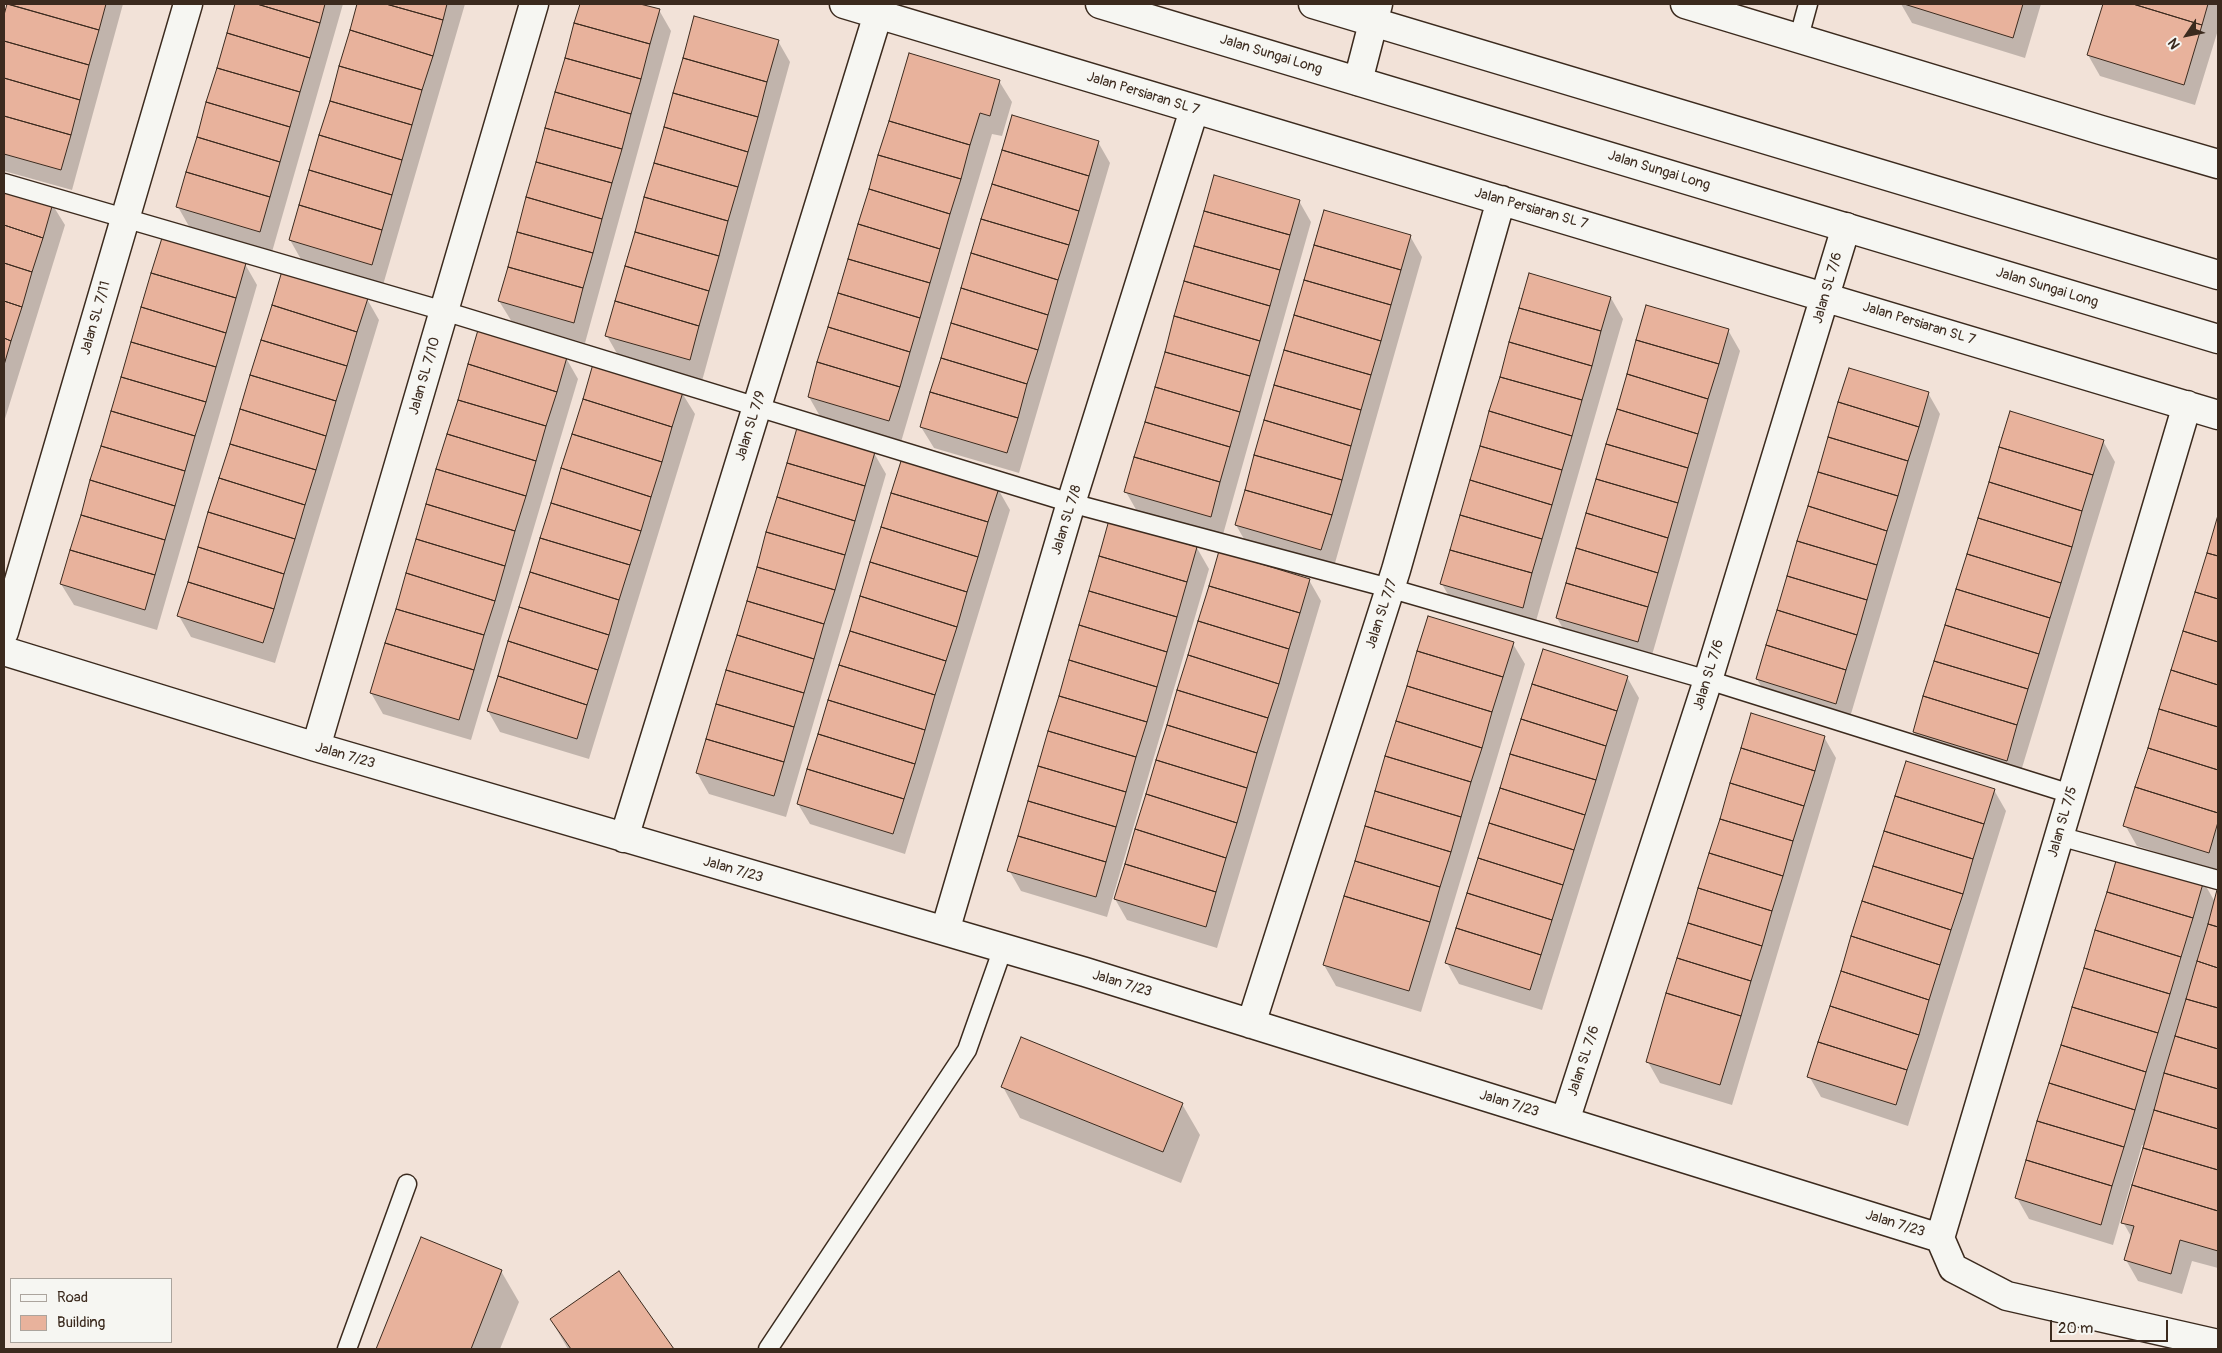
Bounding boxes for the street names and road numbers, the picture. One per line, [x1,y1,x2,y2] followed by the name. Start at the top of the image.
[1218,31,1324,79] street label: Jalan Sungai Long
[1085,69,1201,119] street label: Jalan Persiaran SL 7
[1606,147,1712,195] street label: Jalan Sungai Long
[1472,185,1590,233] street label: Jalan Persiaran SL 7
[1810,250,1846,326] street label: Jalan SL 7/6
[1994,264,2100,312] street label: Jalan Sungai Long
[77,279,115,357] street label: Jalan SL 7/11
[1861,299,1977,349] street label: Jalan Persiaran SL 7
[406,335,444,417] street label: Jalan SL 7/10
[732,389,770,463] street label: Jalan SL 7/9
[1048,483,1086,557] street label: Jalan SL 7/8
[1363,577,1401,651] street label: Jalan SL 7/7
[1690,638,1728,712] street label: Jalan SL 7/6
[313,739,377,773] street label: Jalan 7/23
[2045,785,2081,859] street label: Jalan SL 7/5
[701,853,765,887] street label: Jalan 7/23
[1090,967,1154,1001] street label: Jalan 7/23
[1565,1024,1603,1098] street label: Jalan SL 7/6
[1477,1087,1541,1121] street label: Jalan 7/23
[1863,1207,1927,1241] street label: Jalan 7/23

